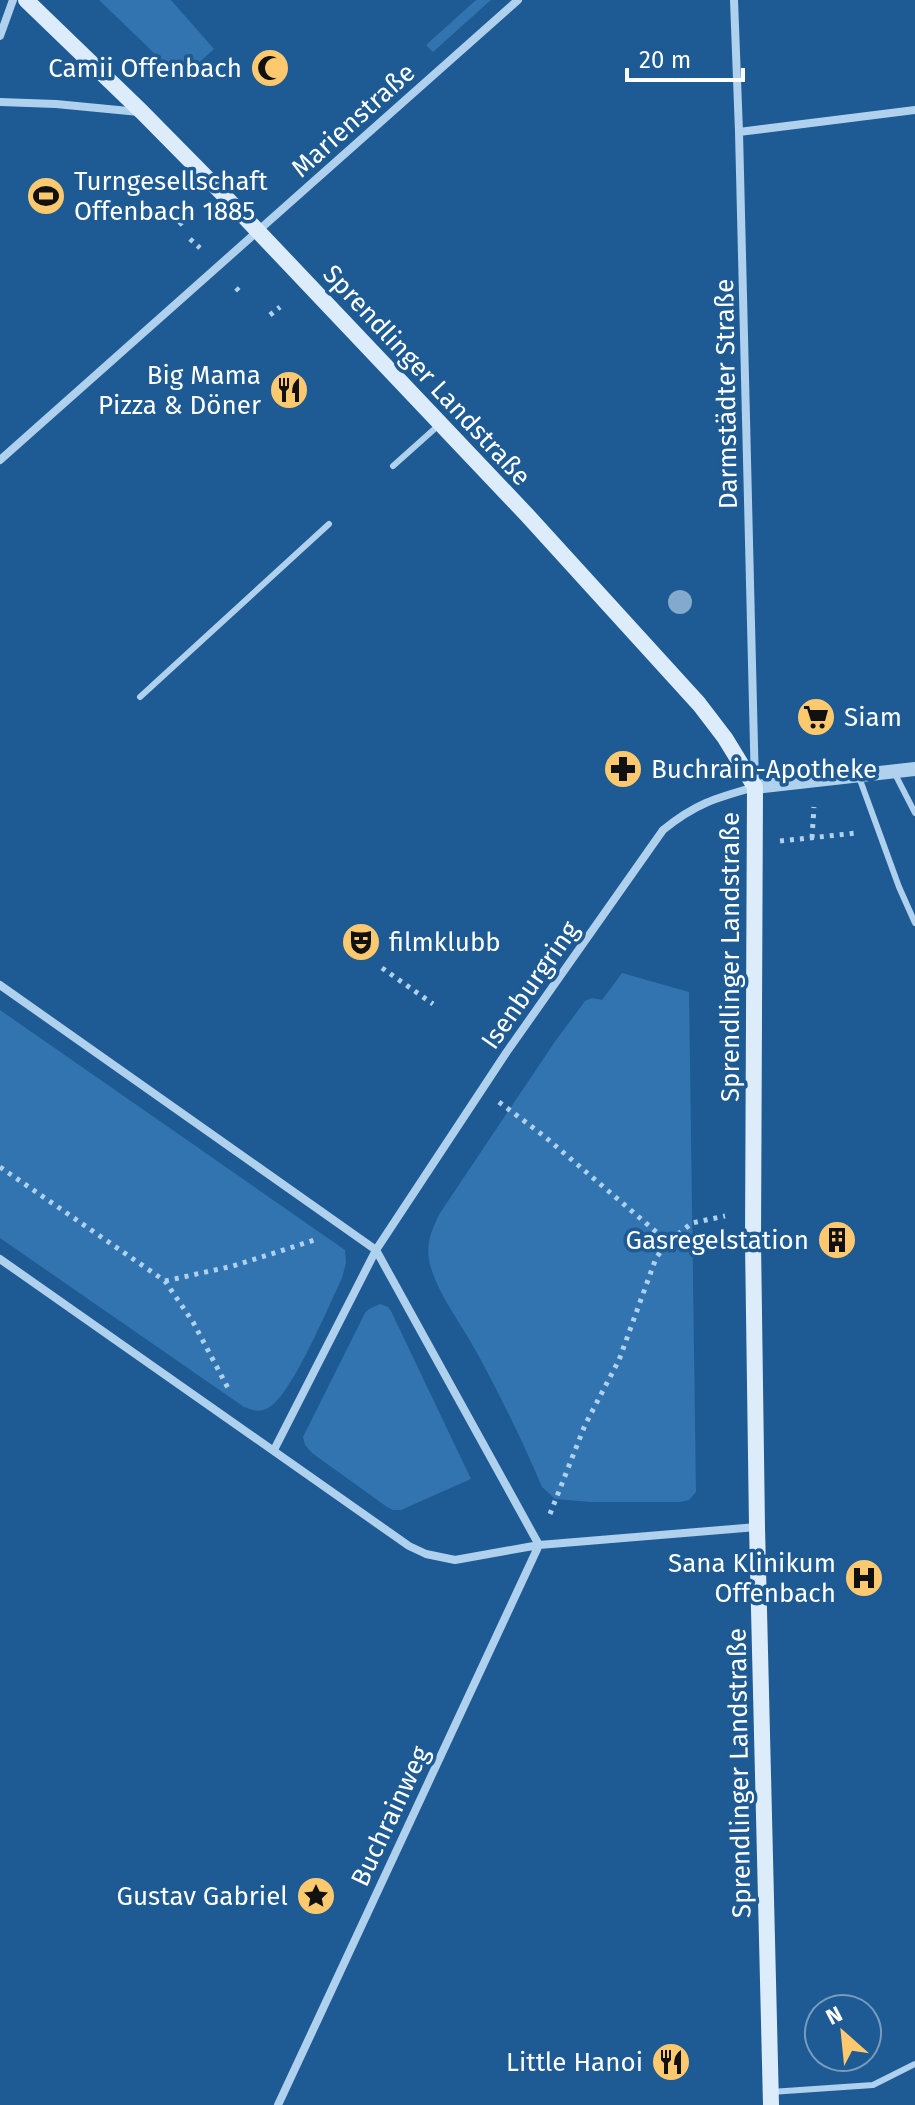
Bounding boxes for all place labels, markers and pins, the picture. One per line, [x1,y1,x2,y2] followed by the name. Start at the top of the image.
[249,47,291,89] mosque icon: Camii Offenbach
[48,53,242,84] place label: Camii Offenbach
[74,166,268,227] place label: Turngesellschaft Offenbach 1885
[25,175,67,217] sports icon: Turngesellschaft Offenbach 1885
[98,360,261,421] place label: Big Mama Pizza & Döner
[268,369,310,411] restaurant icon: Big Mama Pizza & Döner
[795,696,837,738] supermarket icon: Siam
[844,702,902,733] place label: Siam
[602,748,644,790] pharmacy icon: Buchrain-Apotheke
[651,754,877,785] place label: Buchrain-Apotheke
[340,921,382,963] theatre icon: filmklubb
[389,927,501,958] place label: filmklubb
[816,1219,858,1261] building icon: Gasregelstation
[626,1225,809,1256] place label: Gasregelstation
[668,1548,836,1609] place label: Sana Klinikum Offenbach
[843,1557,885,1599] hospital icon: Sana Klinikum Offenbach
[295,1875,337,1917] place icon: Gustav Gabriel
[117,1881,288,1912] place label: Gustav Gabriel
[650,2041,692,2083] restaurant icon: Little Hanoi
[506,2047,643,2078] place label: Little Hanoi

